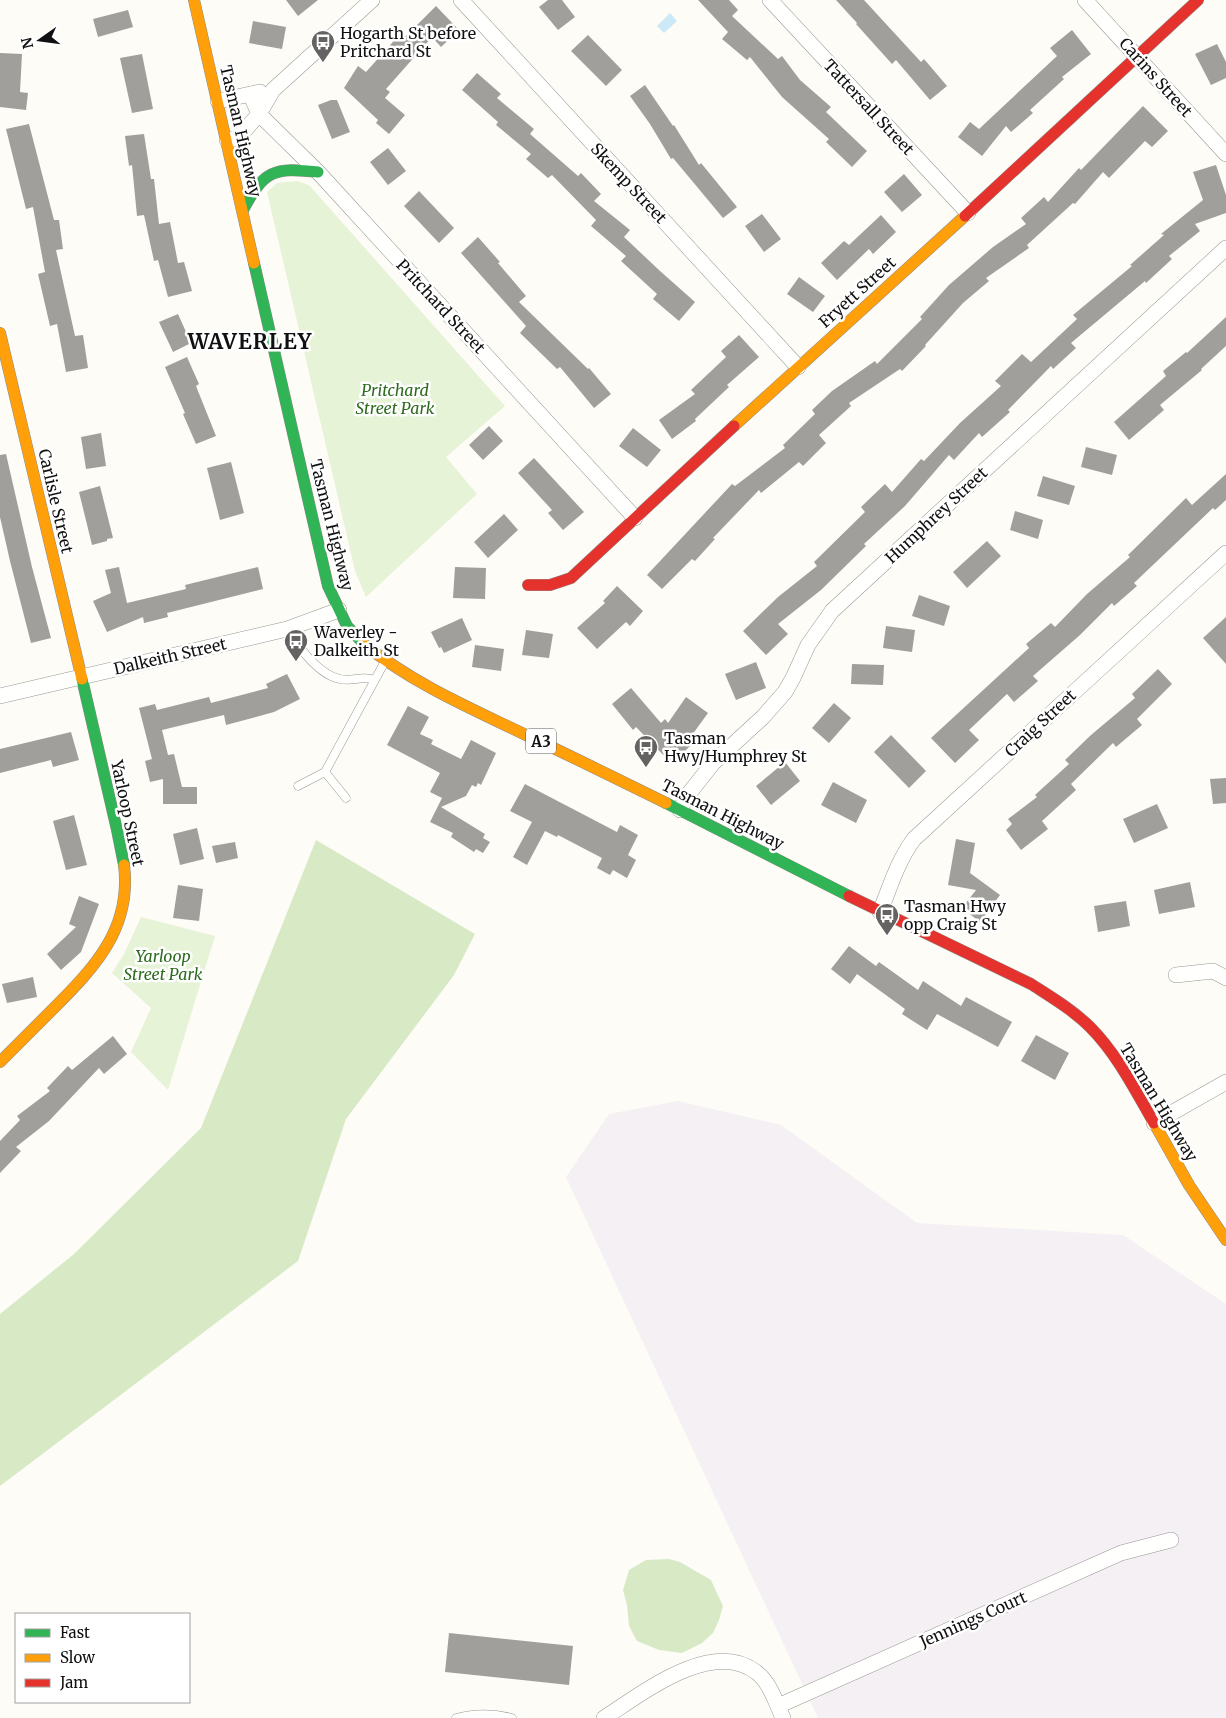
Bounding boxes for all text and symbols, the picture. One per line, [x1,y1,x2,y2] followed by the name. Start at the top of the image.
[15,15,65,65] north arrow
[340,23,476,61] place label: Hogarth St before Pritchard St
[310,29,336,63] bus stop icon: Hogarth St before Pritchard St
[1115,33,1197,121] street label: Carins Street
[17,36,37,51] text: N
[820,55,919,159] street label: Tattersall Street
[216,63,266,200] street label: Tasman Highway
[587,139,672,228] street label: Skemp Street
[814,252,900,332] street label: Fryett Street
[392,255,490,358] street label: Pritchard Street
[187,328,313,355] district label: WAVERLEY
[356,380,435,418] park label: Pritchard Street Park
[34,447,78,556] street label: Carlisle Street
[306,457,358,593] street label: Tasman Highway
[881,462,992,567] street label: Humphrey Street
[313,622,400,660] place label: Waverley - Dalkeith St
[283,628,309,662] bus stop icon: Waverley - Dalkeith St
[112,633,229,679] street label: Dalkeith Street
[1000,684,1080,761] street label: Craig Street
[526,728,556,754] road number: A3
[664,728,808,766] place label: Tasman Hwy/Humphrey St
[633,734,659,768] bus stop icon: Tasman Hwy/Humphrey St
[107,757,149,869] street label: Yarloop Street
[658,775,788,854] street label: Tasman Highway
[904,896,1007,934] place label: Tasman Hwy opp Craig St
[874,902,900,936] bus stop icon: Tasman Hwy opp Craig St
[124,946,203,984] park label: Yarloop Street Park
[1116,1039,1203,1165] street label: Tasman Highway
[916,1586,1030,1652] street label: Jennings Court
[15,1613,190,1703] legend
[60,1623,90,1642] text: Fast
[60,1648,95,1667] text: Slow
[59,1673,88,1692] text: Jam

